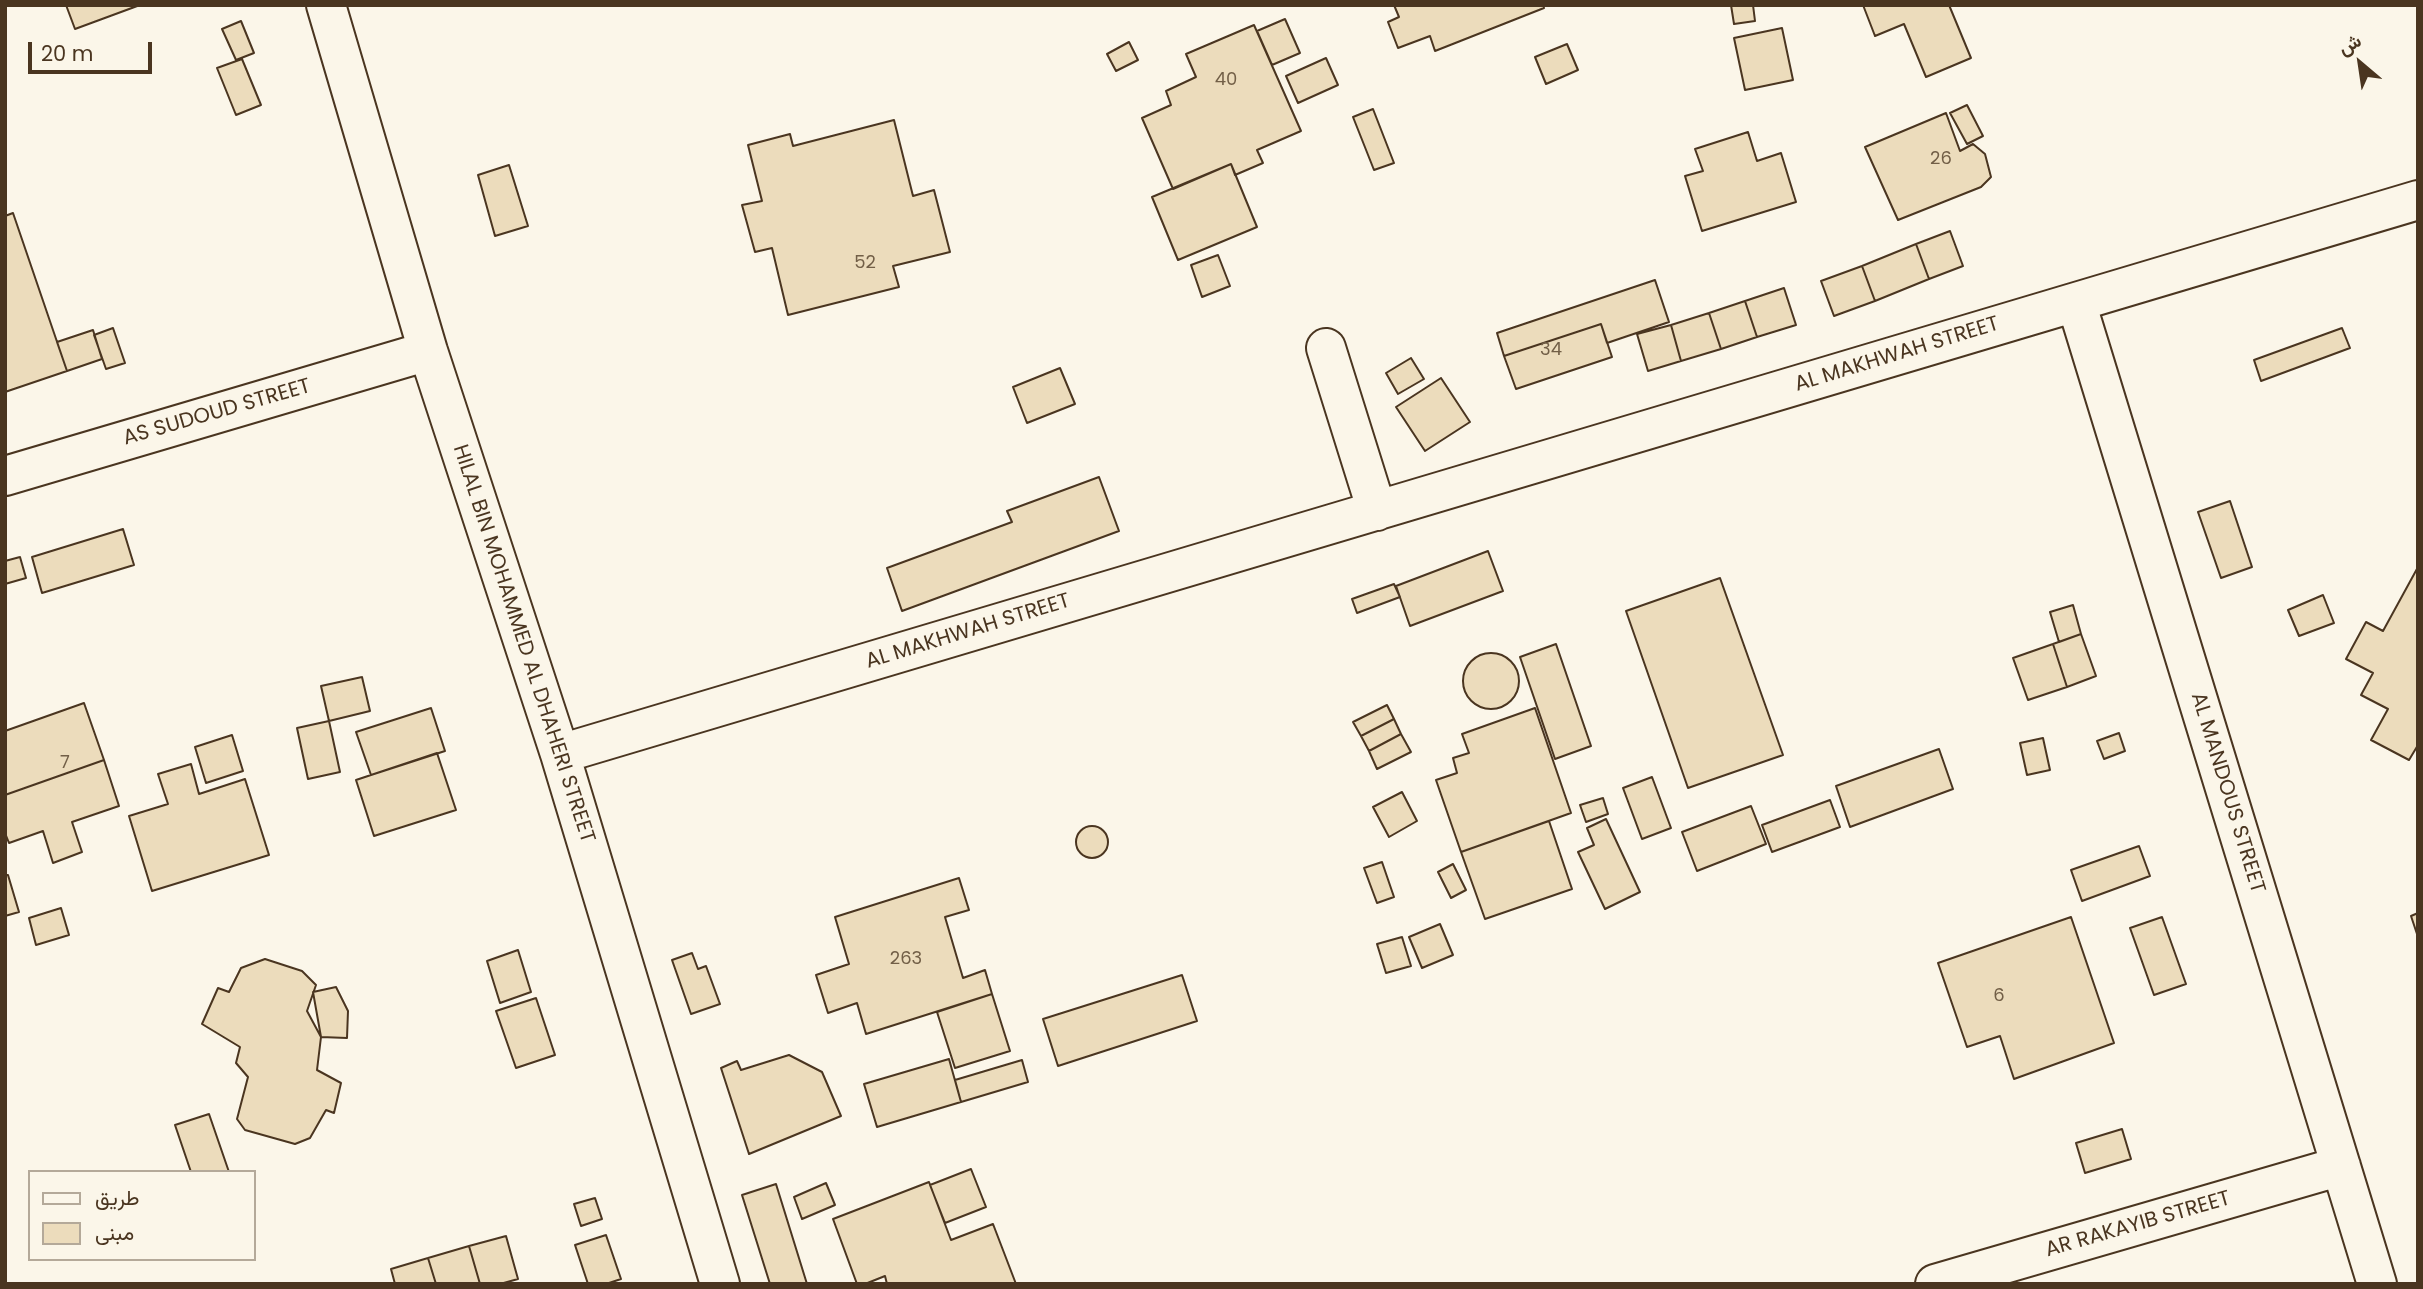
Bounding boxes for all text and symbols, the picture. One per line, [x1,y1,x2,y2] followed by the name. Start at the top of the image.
[2333,27,2366,62] text: ش
[32,28,156,72] scale bar
[2325,28,2395,98] north arrow
[41,39,94,68] text: 20 m
[1215,69,1237,91] house number: 40
[1930,148,1952,170] house number: 26
[854,252,876,274] house number: 52
[1792,312,2002,398] street label: AL MAKHWAH STREET
[1540,339,1562,361] house number: 34
[120,374,314,452] street label: AS SUDOUD STREET
[447,442,599,846] street label: HILAL BIN MOHAMMED AL DHAHERI STREET
[863,589,1073,675] street label: AL MAKHWAH STREET
[2184,690,2270,896] street label: AL MANDOUS STREET
[60,752,70,774] house number: 7
[890,948,922,970] house number: 263
[1993,985,2005,1007] house number: 6
[28,1170,256,1261] legend
[95,1183,140,1212] text: طريق
[2043,1187,2233,1263] street label: AR RAKAYIB STREET
[95,1218,134,1247] text: مبنى

